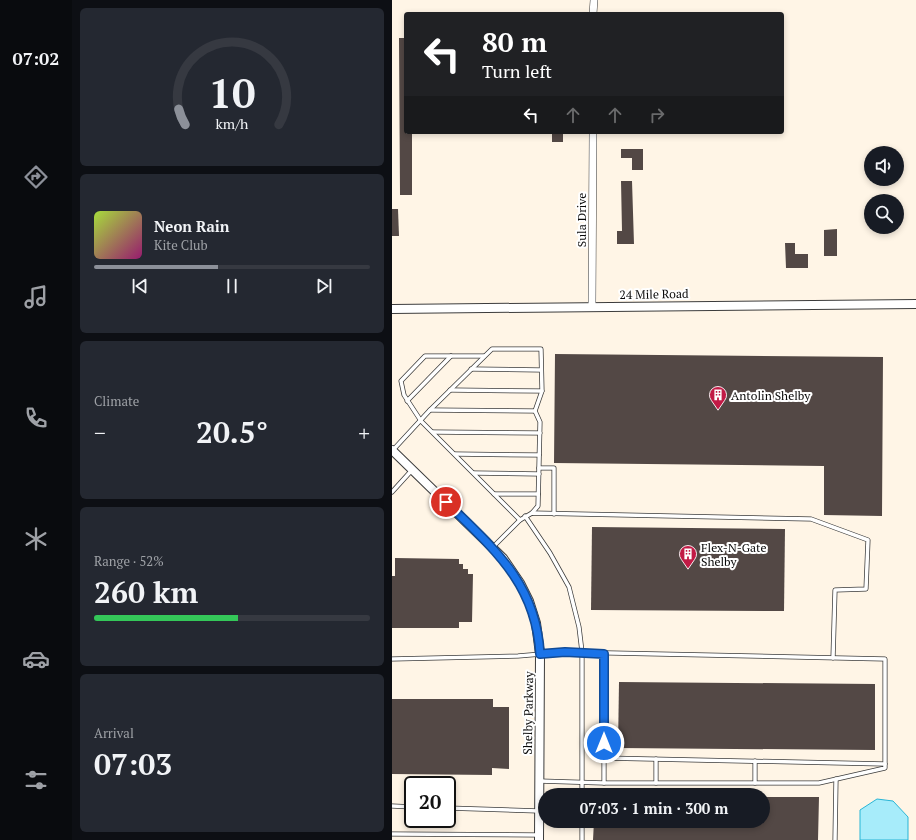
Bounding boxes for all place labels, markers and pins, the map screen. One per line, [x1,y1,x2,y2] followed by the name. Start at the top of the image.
[708,385,728,410] building icon: Antolin Shelby
[731,388,811,403] place label: Antolin Shelby
[429,485,463,519] pin
[701,540,767,569] place label: Flex-N-Gate Shelby
[678,544,698,569] building icon: Flex-N-Gate Shelby

